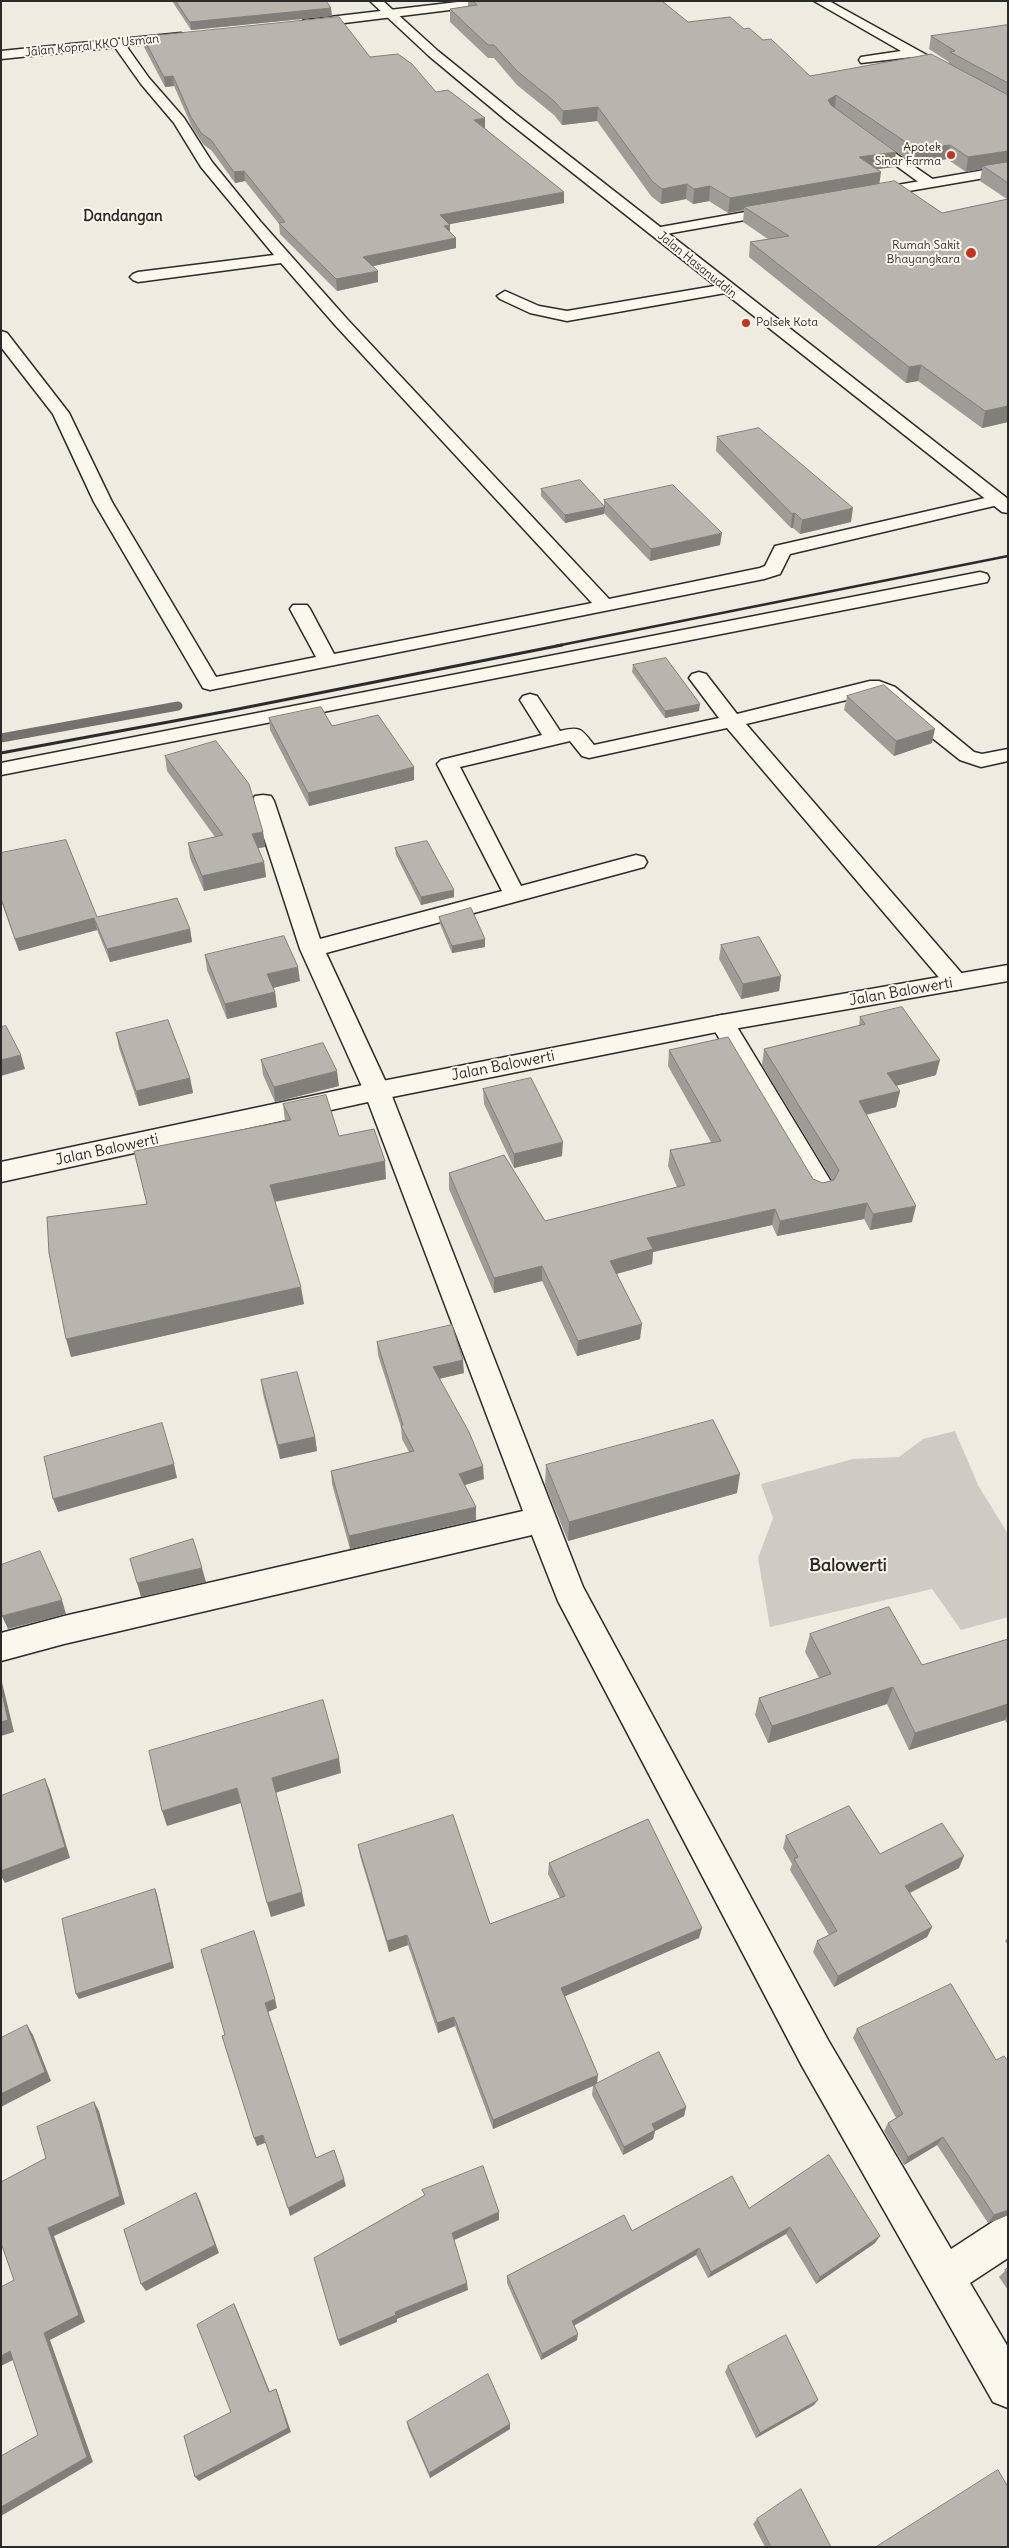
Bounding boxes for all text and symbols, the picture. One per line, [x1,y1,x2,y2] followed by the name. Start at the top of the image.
[24,32,160,60] street label: Jalan Kopral KKO Usman
[875,141,941,169] place label: Apotek Sinar Farma
[945,149,957,161] marker: Apotek Sinar Farma
[83,208,163,226] district label: Dandangan
[655,229,739,301] street label: Jalan Hasanuddin
[887,239,960,267] place label: Rumah Sakit Bhayangkara
[964,246,978,260] marker: Rumah Sakit Bhayangkara
[756,316,818,330] place label: Polsek Kota
[740,317,752,329] marker: Polsek Kota
[848,974,954,1010] street label: Jalan Balowerti
[450,1047,556,1085] street label: Jalan Balowerti
[54,1130,160,1170] street label: Jalan Balowerti
[809,1555,887,1577] district label: Balowerti

